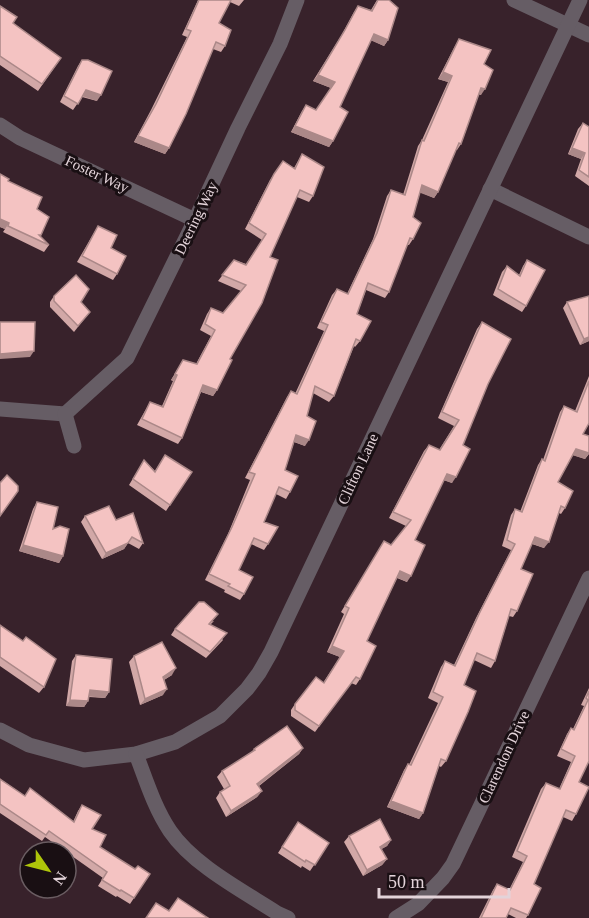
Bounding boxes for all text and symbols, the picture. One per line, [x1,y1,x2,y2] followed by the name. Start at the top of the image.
[63,152,132,196] street label: Foster Way
[172,179,221,257] street label: Deering Way
[335,431,382,507] street label: Clifton Lane
[476,708,533,806] street label: Clarendon Drive
[18,840,78,900] north arrow
[379,861,510,899] scale bar
[49,869,70,888] text: N
[388,872,425,892] text: 50 m

